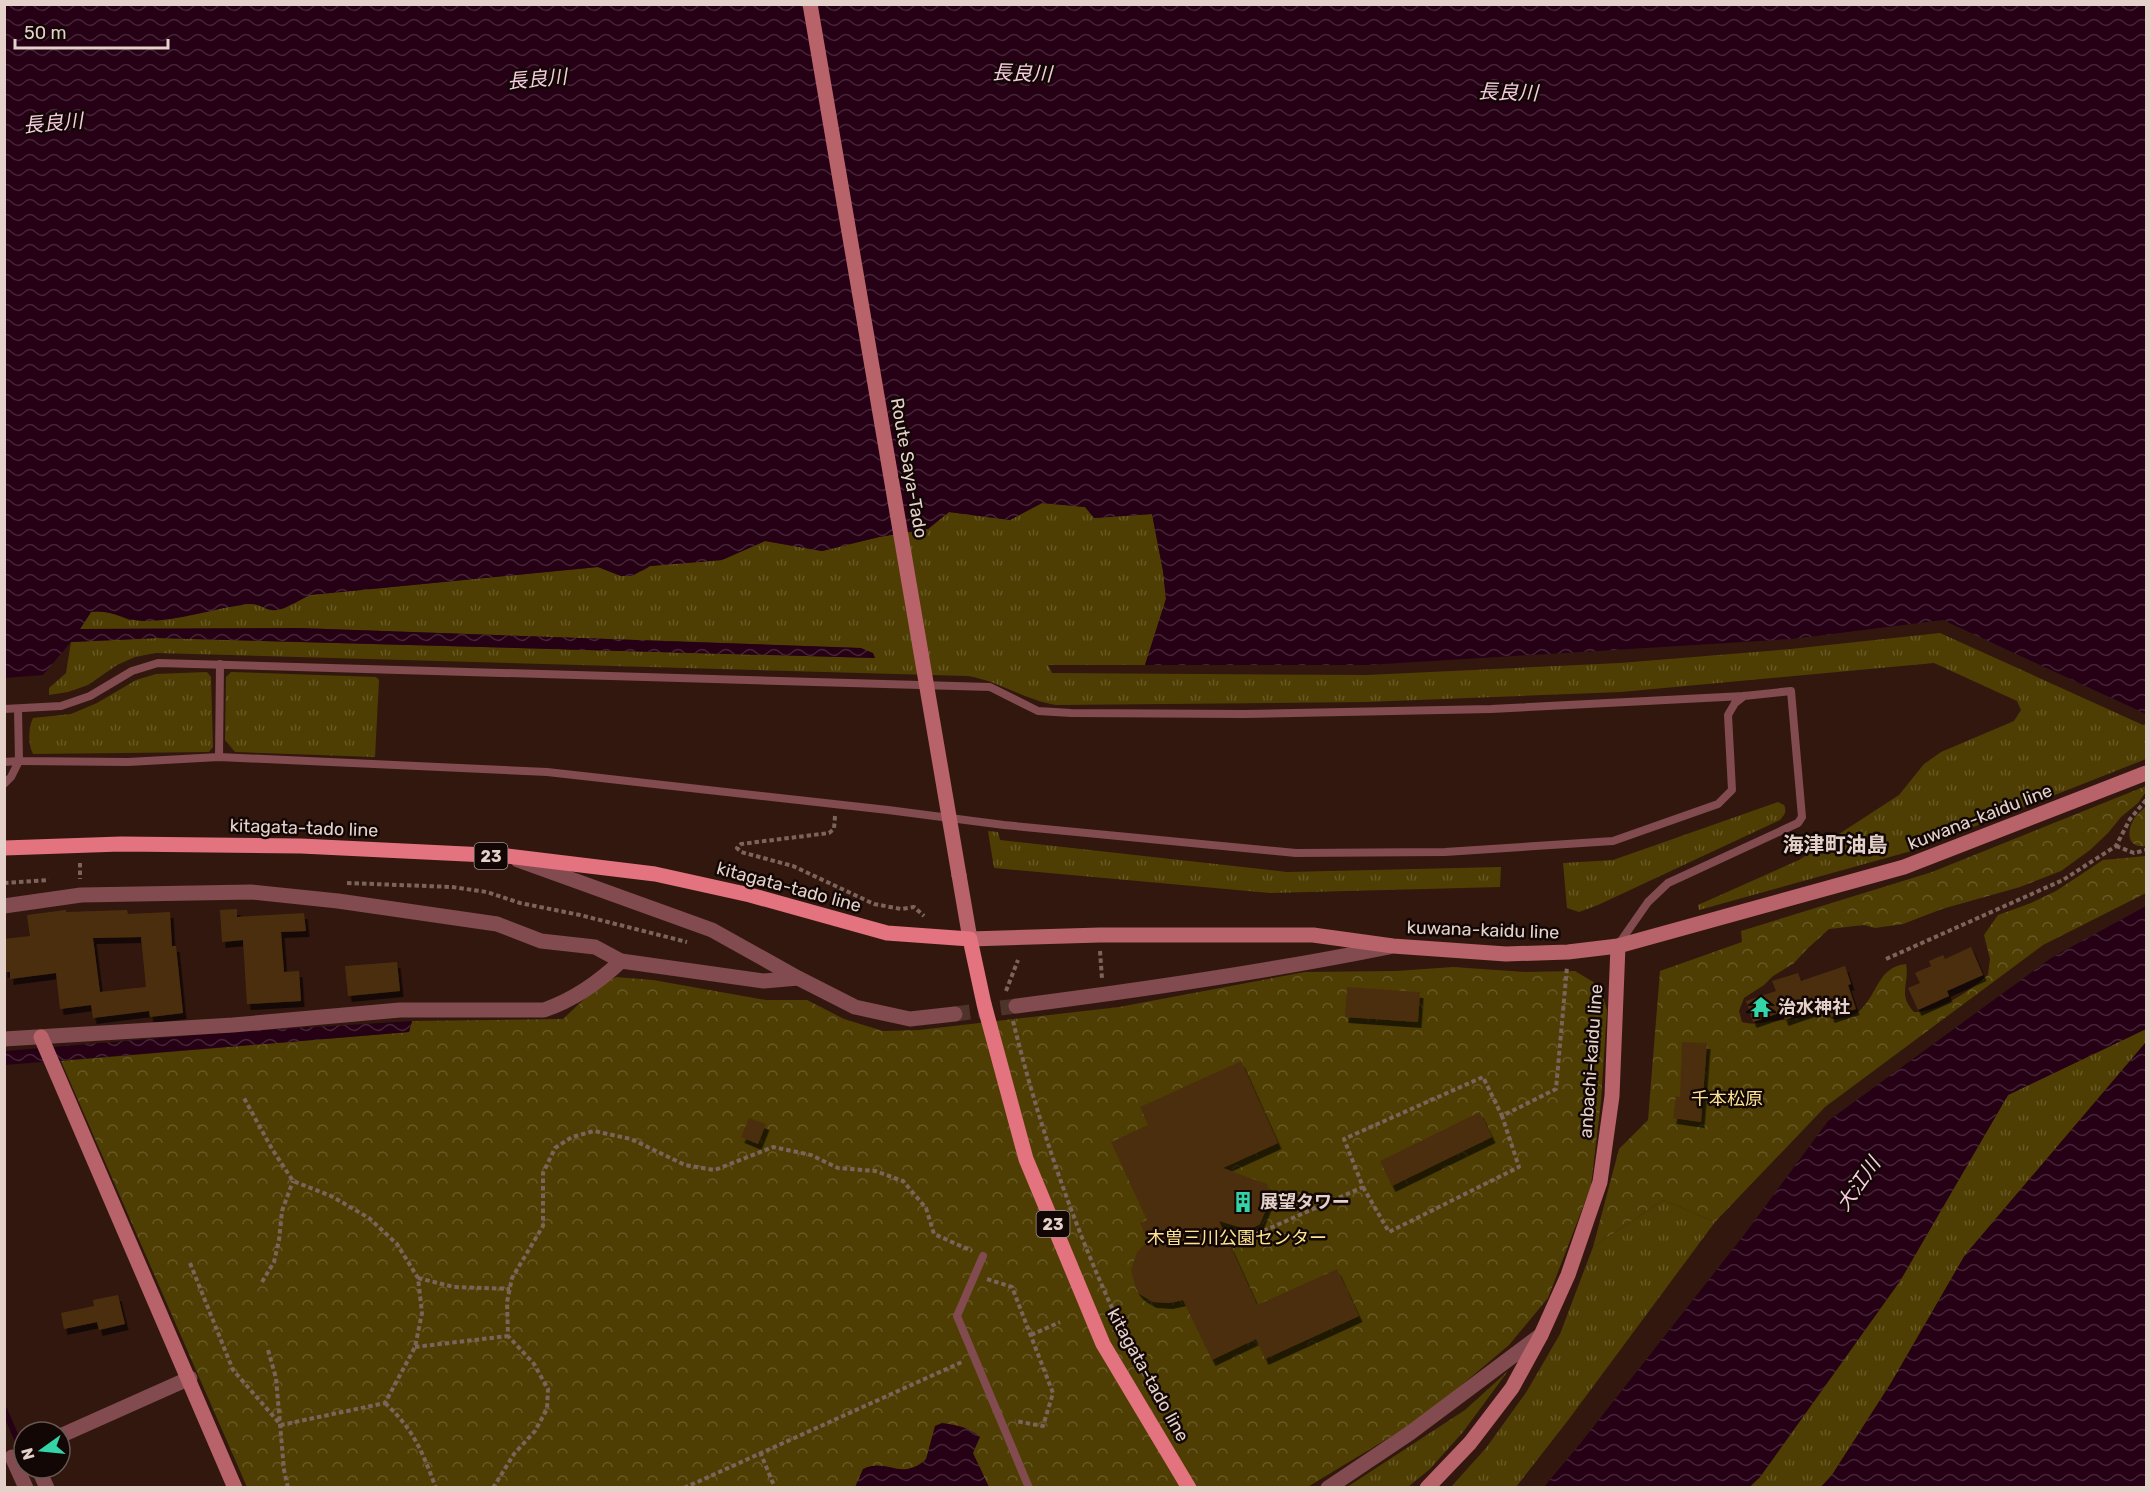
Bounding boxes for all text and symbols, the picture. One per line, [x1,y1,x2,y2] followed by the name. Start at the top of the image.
[15,12,168,50] scale bar
[24,22,67,44] text: 50 m
[992,60,1054,86] water label: 長良川
[506,64,570,94] water label: 長良川
[1478,79,1540,105] water label: 長良川
[22,108,86,138] water label: 長良川
[886,396,932,540] street label: Route Saya-Tado
[1905,779,2055,855] street label: kuwana-kaidu line
[229,814,379,842] street label: kitagata-tado line
[1783,832,1888,857] district label: 海津町油島
[474,843,508,869] road number: 23
[714,857,864,917] street label: kitagata-tado line
[1406,916,1560,944] street label: kuwana-kaidu line
[1575,983,1607,1139] street label: anbachi-kaidu line
[1749,995,1773,1019] temple icon: 治水神社
[1778,996,1850,1018] place label: 治水神社
[1691,1088,1763,1110] park label: 千本松原
[1831,1151,1886,1215] water label: 大江川
[1231,1190,1255,1214] building icon: 展望タワー
[1260,1191,1350,1213] place label: 展望タワー
[1036,1211,1070,1237] road number: 23
[1147,1227,1327,1249] park label: 木曽三川公園センター
[1102,1305,1194,1445] street label: kitagata-tado line
[12,1420,72,1480] north arrow
[17,1446,39,1462] text: N

